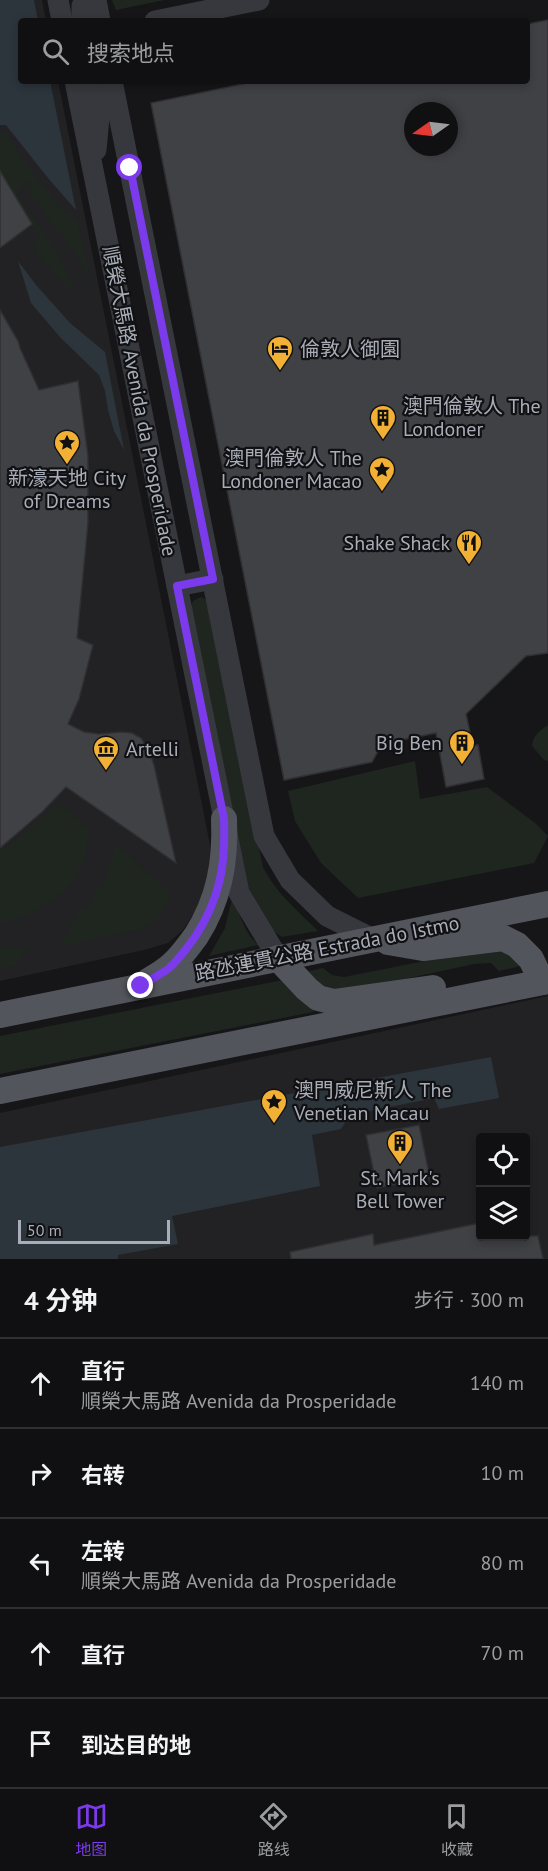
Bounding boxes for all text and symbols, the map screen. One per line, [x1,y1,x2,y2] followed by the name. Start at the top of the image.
[18,18,530,84] search box
[39,35,72,68] icon: search
[87,39,175,67] text: 搜索地点
[404,102,458,156] north arrow
[116,154,142,180] route start
[97,244,183,558] street label: 順榮大馬路 Avenida da Prosperidade
[265,334,295,372] hotel icon: 倫敦人御園
[300,336,400,362] place label: 倫敦人御園
[403,393,541,442] place label: 澳門倫敦人 The Londoner
[368,403,398,441] building icon: 澳門倫敦人 The Londoner
[52,428,82,466] place icon: 新濠天地 City of Dreams
[221,445,362,494] place label: 澳門倫敦人 The Londoner Macao
[367,455,397,493] place icon: 澳門倫敦人 The Londoner Macao
[8,465,127,514] place label: 新濠天地 City of Dreams
[454,528,484,566] restaurant icon: Shake Shack
[344,530,450,556] place label: Shake Shack
[447,728,477,766] building icon: Big Ben
[376,730,442,756] place label: Big Ben
[91,734,121,772] museum icon: Artelli
[126,736,179,762] place label: Artelli
[193,910,461,986] street label: 路氹連貫公路 Estrada do Istmo
[127,972,153,998] route end
[293,1077,452,1126] place label: 澳門威尼斯人 The Venetian Macau
[259,1087,289,1125] place icon: 澳門威尼斯人 The Venetian Macau
[385,1128,415,1166] building icon: St. Mark's Bell Tower
[476,1133,530,1241] map controls
[476,1133,530,1187] button: locate
[356,1165,445,1214] place label: St. Mark's Bell Tower
[476,1187,530,1241] button: layers
[18,1217,170,1244] scale bar
[27,1220,62,1240] text: 50 m
[24,1284,97,1317] text: 4 分钟
[414,1287,524,1313] text: 步行 · 300 m
[81,1357,125,1385] text: 直行
[24,1367,57,1400] icon: ahead
[470,1370,524,1396] text: 140 m
[81,1388,396,1414] text: 順榮大馬路 Avenida da Prosperidade
[24,1457,57,1490] icon: right
[481,1460,524,1486] text: 10 m
[81,1461,125,1489] text: 右转
[81,1537,125,1565] text: 左转
[24,1547,57,1580] icon: left
[481,1550,524,1576] text: 80 m
[81,1568,396,1594] text: 順榮大馬路 Avenida da Prosperidade
[24,1637,57,1670] icon: ahead
[481,1640,524,1666] text: 70 m
[81,1641,125,1669] text: 直行
[24,1727,57,1760] icon: arrive
[81,1731,191,1759] text: 到达目的地
[75,1800,108,1860] tab: 地图
[257,1800,290,1860] tab: 路线
[440,1800,473,1860] tab: 收藏

